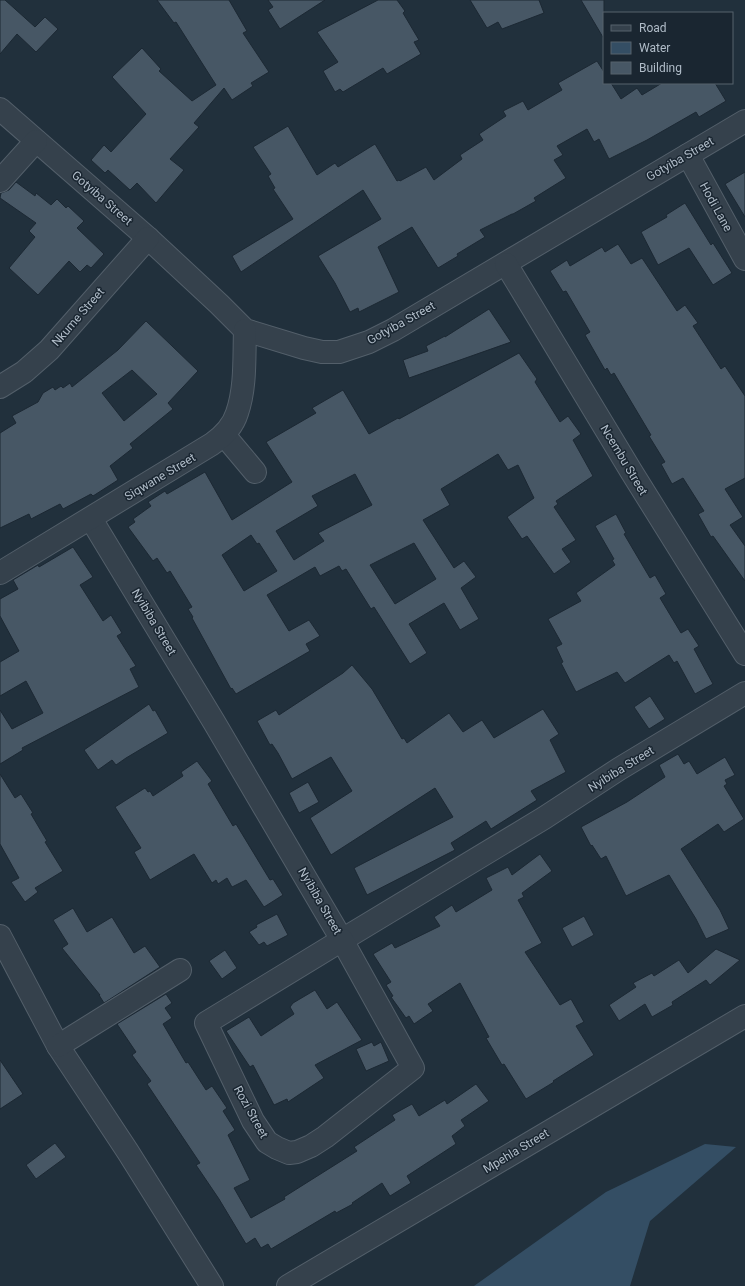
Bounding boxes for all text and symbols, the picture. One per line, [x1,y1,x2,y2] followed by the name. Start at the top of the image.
[603,12,733,84] legend
[639,21,667,35] text: Road
[639,41,670,55] text: Water
[639,61,682,75] text: Building
[644,134,716,184] street label: Gotyiba Street
[69,168,135,228] street label: Gotyiba Street
[697,180,735,234] street label: Hodi Lane
[49,285,107,349] street label: Nkume Street
[365,299,437,347] street label: Gotyiba Street
[597,422,651,498] street label: Ncembu Street
[122,450,198,504] street label: Siqwane Street
[129,586,179,658] street label: Nyibiba Street
[586,743,656,795] street label: Nyibiba Street
[295,865,345,937] street label: Nyibiba Street
[231,1083,271,1141] street label: Rozi Street
[481,1126,551,1176] street label: Mpehla Street

